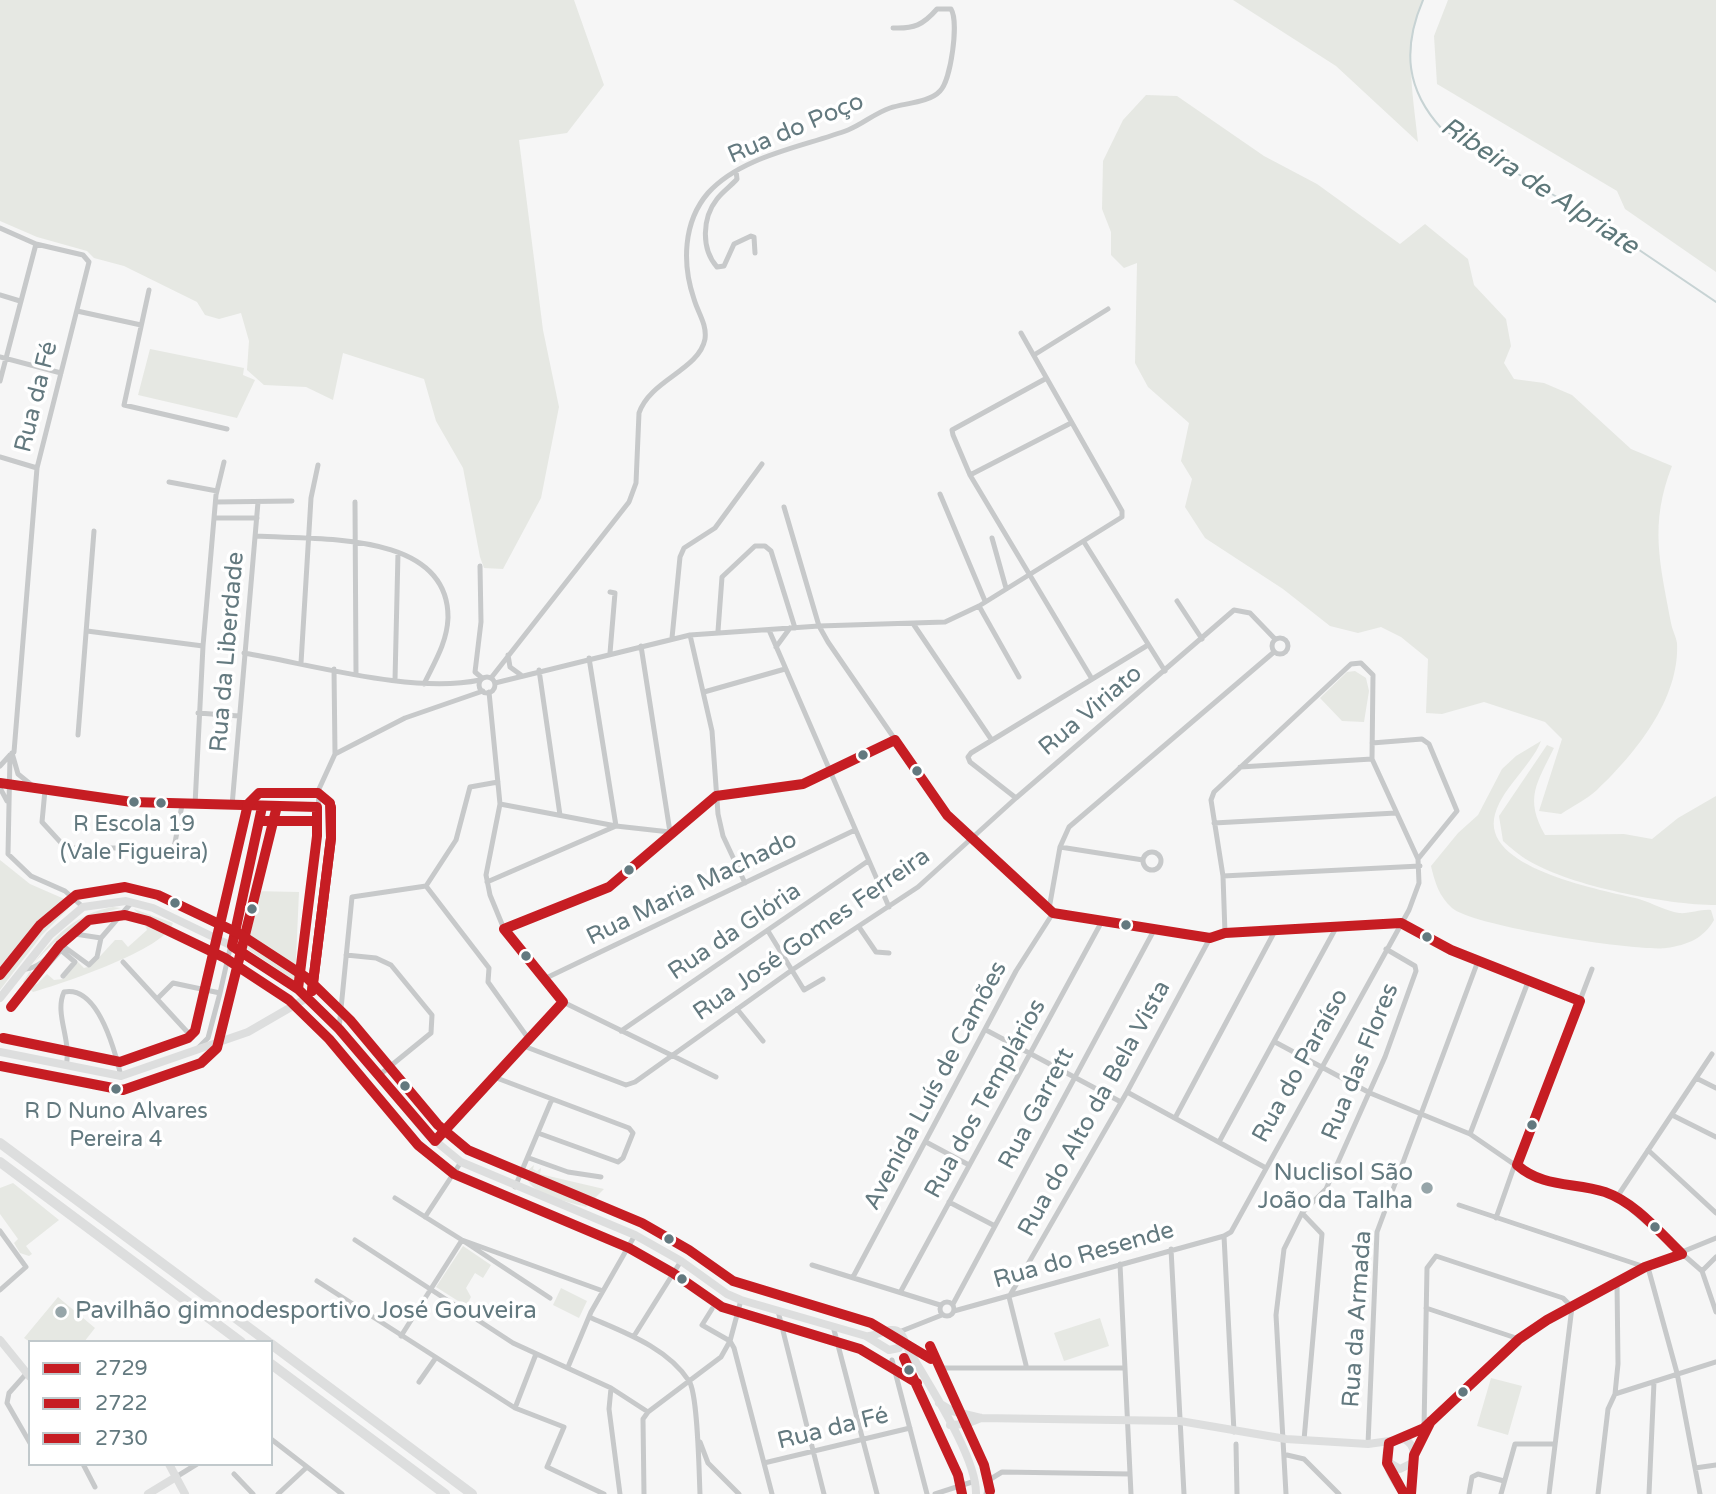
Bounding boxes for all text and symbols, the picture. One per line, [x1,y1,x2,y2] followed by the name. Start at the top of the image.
[724,87,868,171] street label: Rua do Poço
[1434,112,1644,262] water label: Ribeira de Alpriate
[9,338,65,456] street label: Rua da Fé
[205,551,251,753] street label: Rua da Liberdade
[1034,660,1148,762] street label: Rua Viriato
[856,748,870,762] unlabelled marker
[910,764,924,778] unlabelled marker
[127,795,141,809] marker: R Escola 19 (Vale Figueira)
[154,796,168,810] unlabelled marker
[60,812,208,864] place label: R Escola 19 (Vale Figueira)
[582,826,802,952] street label: Rua Maria Machado
[688,842,936,1028] street label: Rua José Gomes Ferreira
[622,863,636,877] unlabelled marker
[663,877,807,987] street label: Rua da Glória
[168,896,182,910] unlabelled marker
[245,902,259,916] unlabelled marker
[1119,918,1133,932] unlabelled marker
[1420,930,1434,944] unlabelled marker
[519,949,533,963] unlabelled marker
[858,957,1014,1215] street label: Avenida Luís de Camões
[1013,976,1177,1242] street label: Rua do Alto da Bela Vista
[1316,979,1406,1145] street label: Rua das Flores
[1247,984,1355,1148] street label: Rua do Paraíso
[919,994,1053,1204] street label: Rua dos Templários
[993,1044,1081,1174] street label: Rua Garrett
[398,1079,412,1093] unlabelled marker
[109,1082,123,1096] marker: R D Nuno Alvares Pereira 4
[24,1099,208,1150] place label: R D Nuno Alvares Pereira 4
[1525,1118,1539,1132] unlabelled marker
[1258,1160,1413,1216] place label: Nuclisol São João da Talha
[1419,1180,1435,1196] marker: Nuclisol São João da Talha
[990,1216,1178,1296] street label: Rua do Resende
[1648,1220,1662,1234] unlabelled marker
[1337,1230,1379,1408] street label: Rua da Armada
[662,1232,676,1246] unlabelled marker
[675,1272,689,1286] unlabelled marker
[75,1298,537,1326] place label: Pavilhão gimnodesportivo José Gouveira
[53,1304,69,1320] marker: Pavilhão gimnodesportivo José Gouveira
[28,1340,273,1466] legend
[95,1356,148,1381] text: 2729
[902,1363,916,1377] unlabelled marker
[1456,1385,1470,1399] unlabelled marker
[95,1391,148,1416] text: 2722
[774,1401,892,1457] street label: Rua da Fé
[95,1426,148,1451] text: 2730

